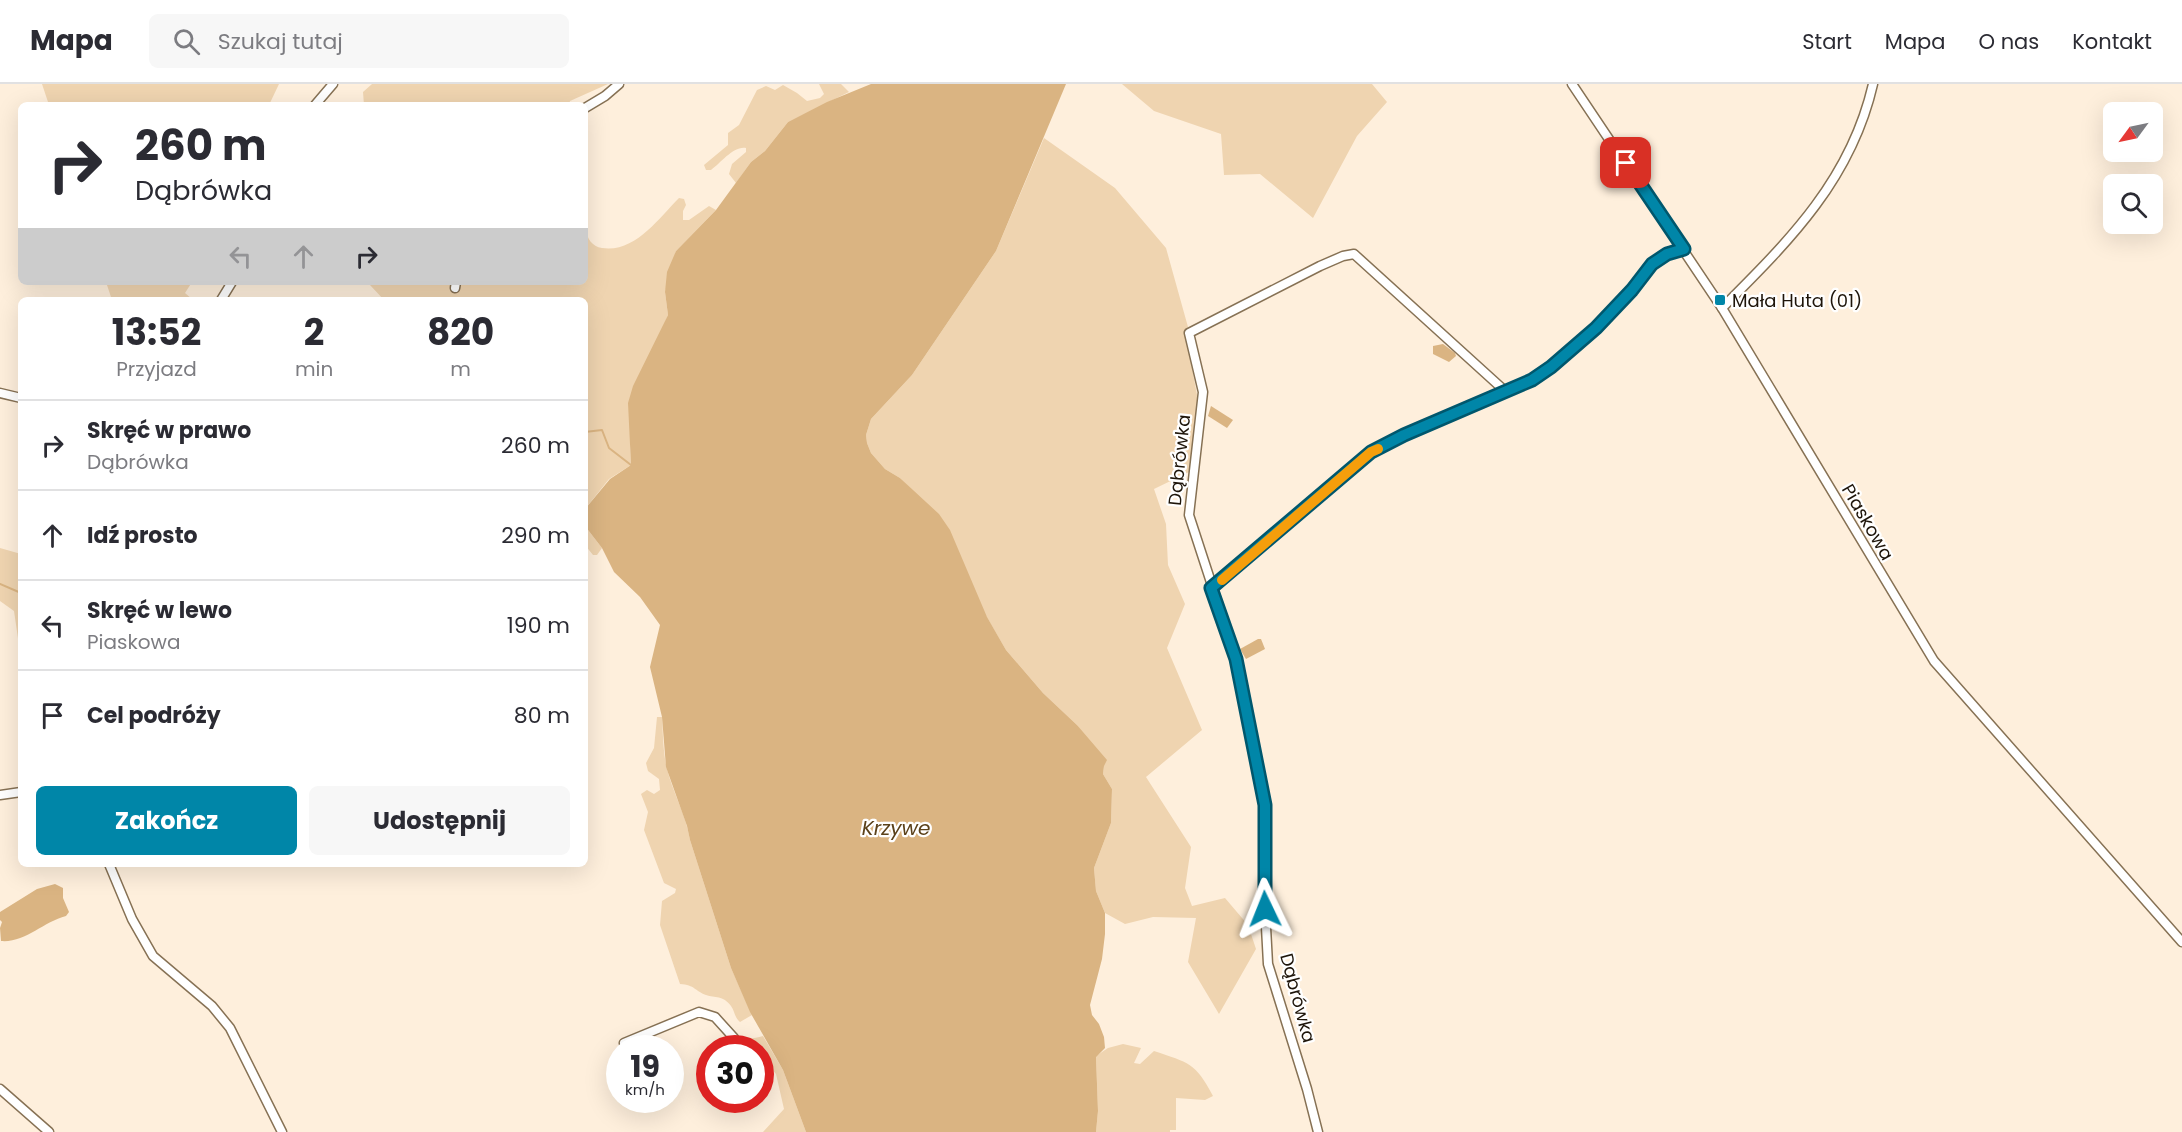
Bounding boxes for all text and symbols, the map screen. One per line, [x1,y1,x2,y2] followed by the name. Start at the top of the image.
[149,14,569,68] search box
[30,21,113,60] text: Mapa
[170,25,203,58] icon: search
[218,26,343,57] text: Szukaj tutaj
[1802,27,1852,56] text: Start
[1885,27,1946,56] text: Mapa
[1979,27,2039,56] text: O nas
[2072,27,2152,56] text: Kontakt
[2103,102,2163,162] north arrow
[2103,102,2163,234] map controls
[135,116,267,175] text: 260 m
[36,126,114,204] icon: right
[1600,137,1651,188] pin
[1609,146,1642,179] icon: arrive
[135,172,272,209] text: Dąbrówka
[2103,174,2163,234] button: search
[224,240,257,273] icon: left
[287,240,320,273] icon: ahead
[350,240,383,273] icon: right
[1732,288,1862,313] place label: Mała Huta (01)
[1713,293,1727,307] marker: Mała Huta (01)
[112,307,201,358] text: 13:52
[304,307,324,358] text: 2
[427,307,494,358] text: 820
[116,355,197,383] text: Przyjazd
[295,355,333,383] text: min
[450,355,471,383] text: m
[1162,413,1196,507] street label: Dąbrówka
[87,415,251,446] text: Skręć w prawo
[36,429,69,462] icon: right
[501,430,570,461] text: 260 m
[87,448,189,476] text: Dąbrówka
[1836,479,1900,565] street label: Piaskowa
[36,519,69,552] icon: ahead
[87,520,198,551] text: Idź prosto
[501,520,570,551] text: 290 m
[87,595,232,626] text: Skręć w lewo
[36,609,69,642] icon: left
[507,610,570,641] text: 190 m
[87,628,180,656] text: Piaskowa
[36,699,69,732] icon: arrive
[87,700,221,731] text: Cel podróży
[514,700,570,731] text: 80 m
[36,786,297,855] button: Zakończ
[309,786,570,855] button: Udostępnij
[862,814,930,842] water label: Krzywe
[1233,877,1297,941] position arrow
[1274,951,1322,1045] street label: Dąbrówka
[696,1035,774,1113] speed limit sign: 30
[630,1045,660,1088] text: 19
[625,1079,665,1100] text: km/h

